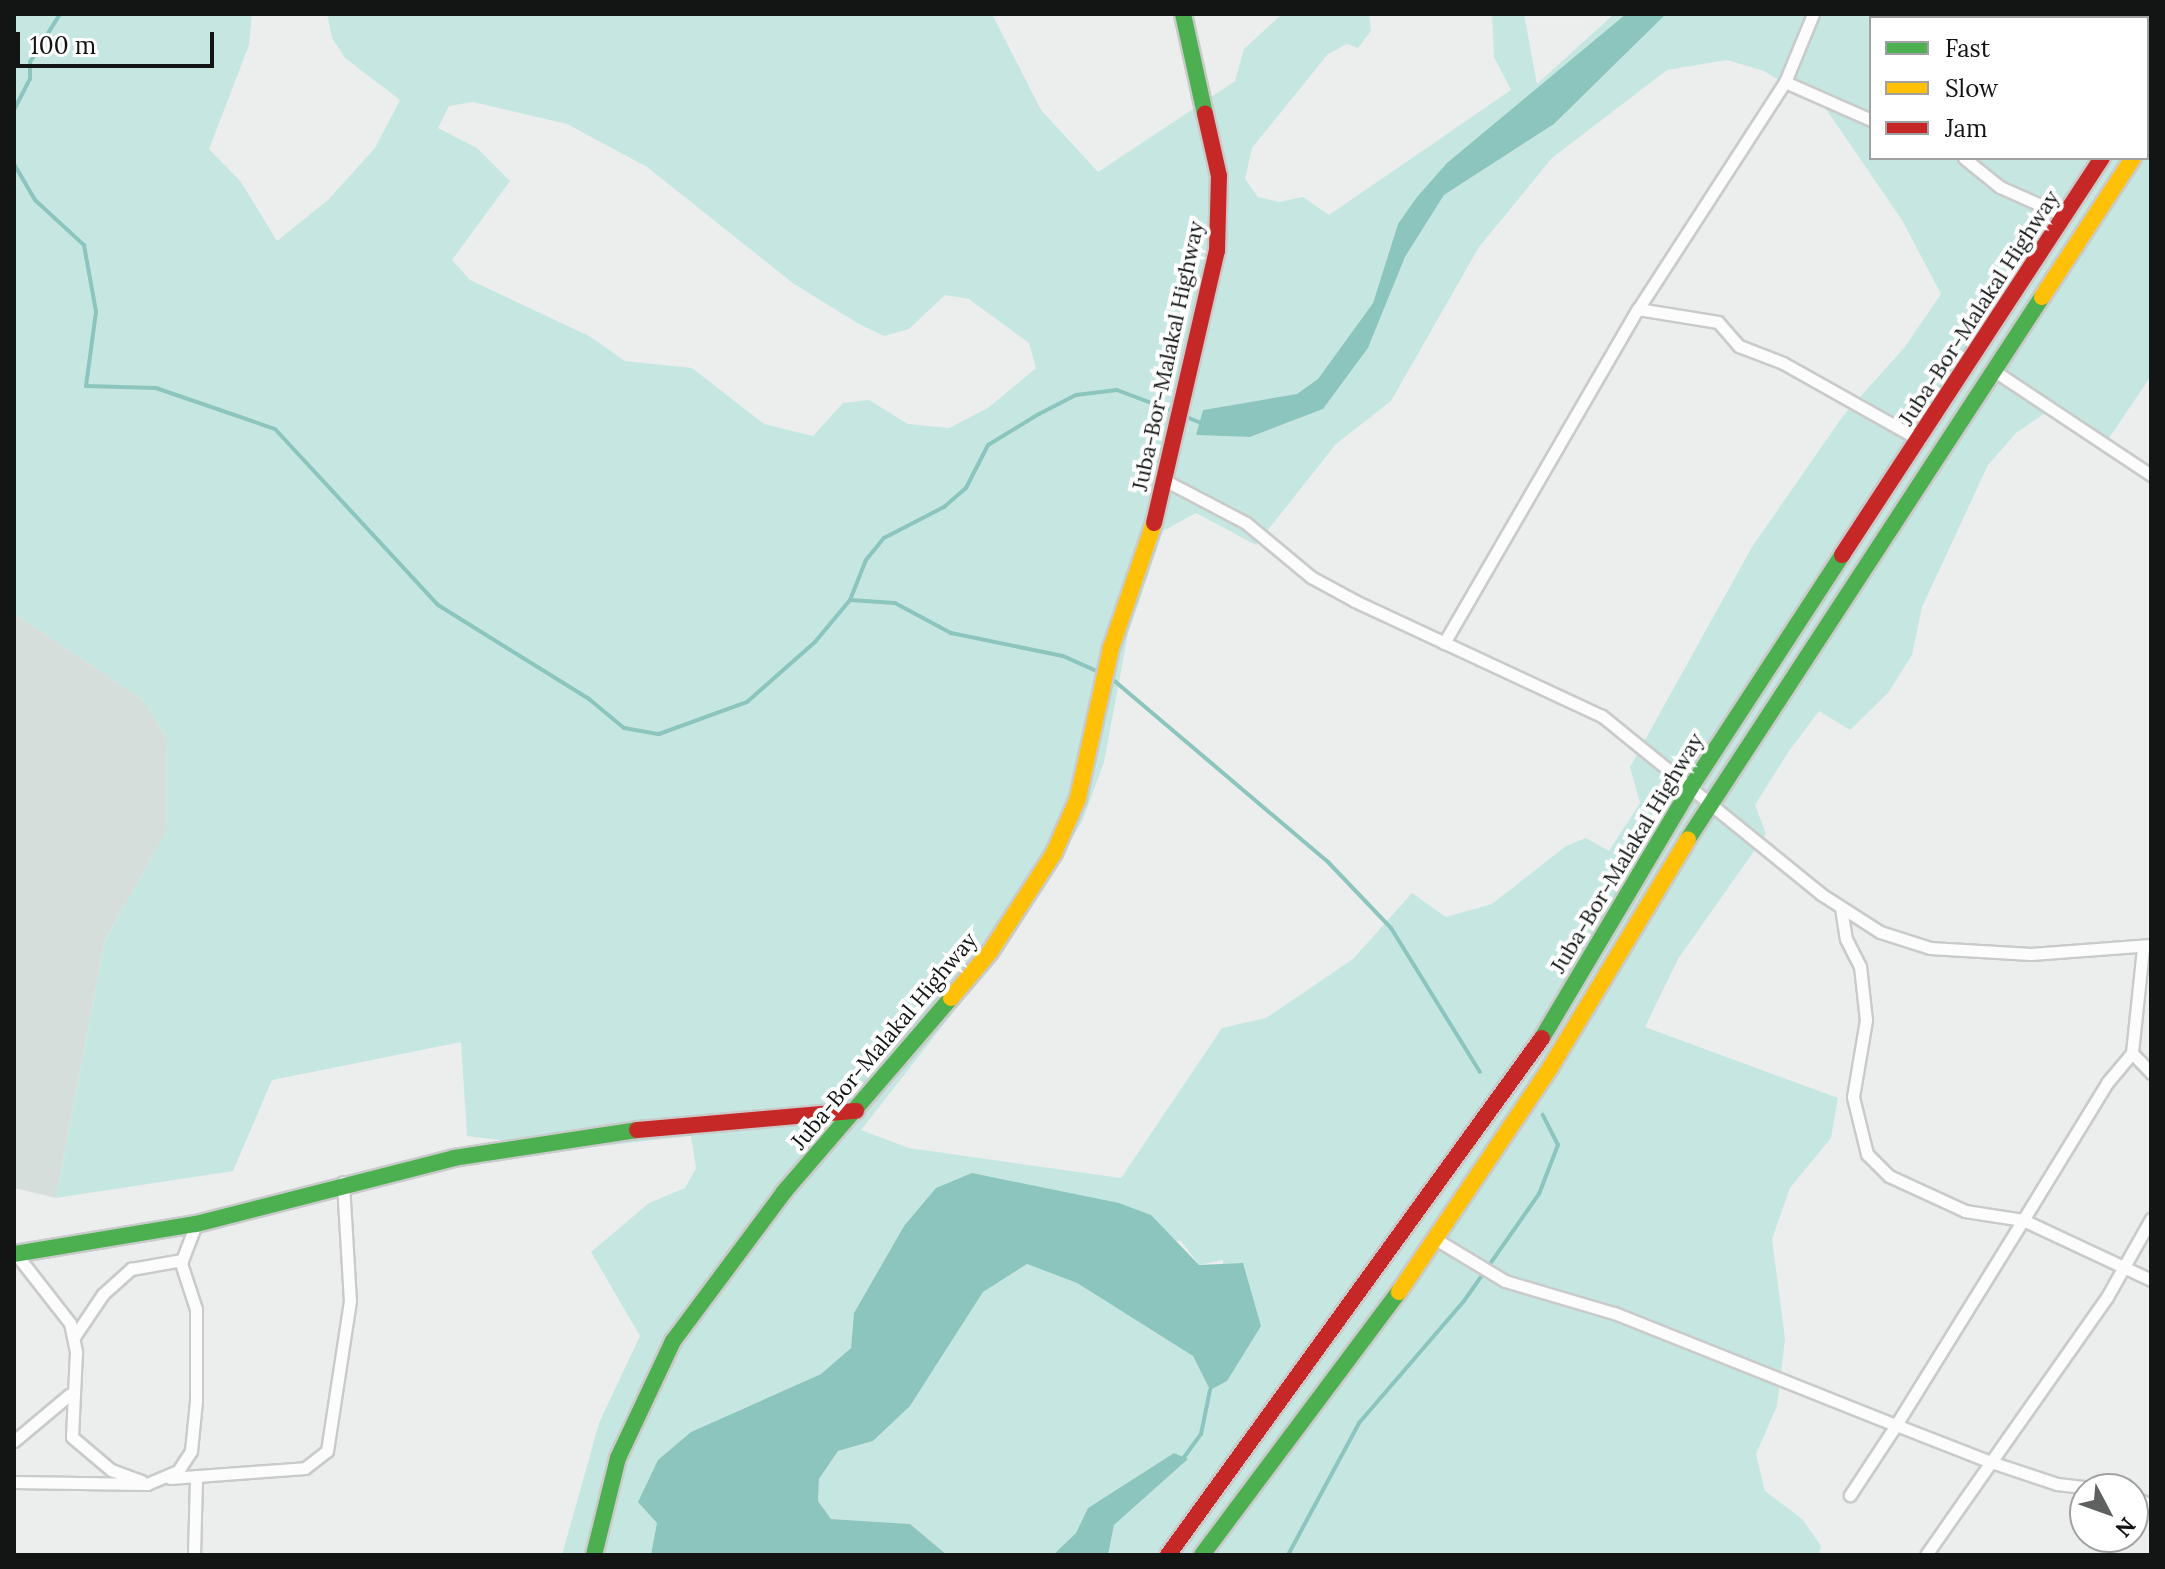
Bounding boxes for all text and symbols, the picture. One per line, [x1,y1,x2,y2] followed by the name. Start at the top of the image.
[20,16,218,66] scale bar
[1869,16,2149,160] legend
[30,30,96,61] text: 100 m
[1945,33,1990,64] text: Fast
[1945,73,1998,104] text: Slow
[1945,113,1987,144] text: Jam
[1893,185,2065,431] street label: Juba-Bor-Malakal Highway
[1126,219,1210,493] street label: Juba-Bor-Malakal Highway
[1545,728,1709,978] street label: Juba-Bor-Malakal Highway
[785,927,983,1155] street label: Juba-Bor-Malakal Highway
[2069,1473,2149,1553] north arrow
[2109,1512,2142,1543] text: N

